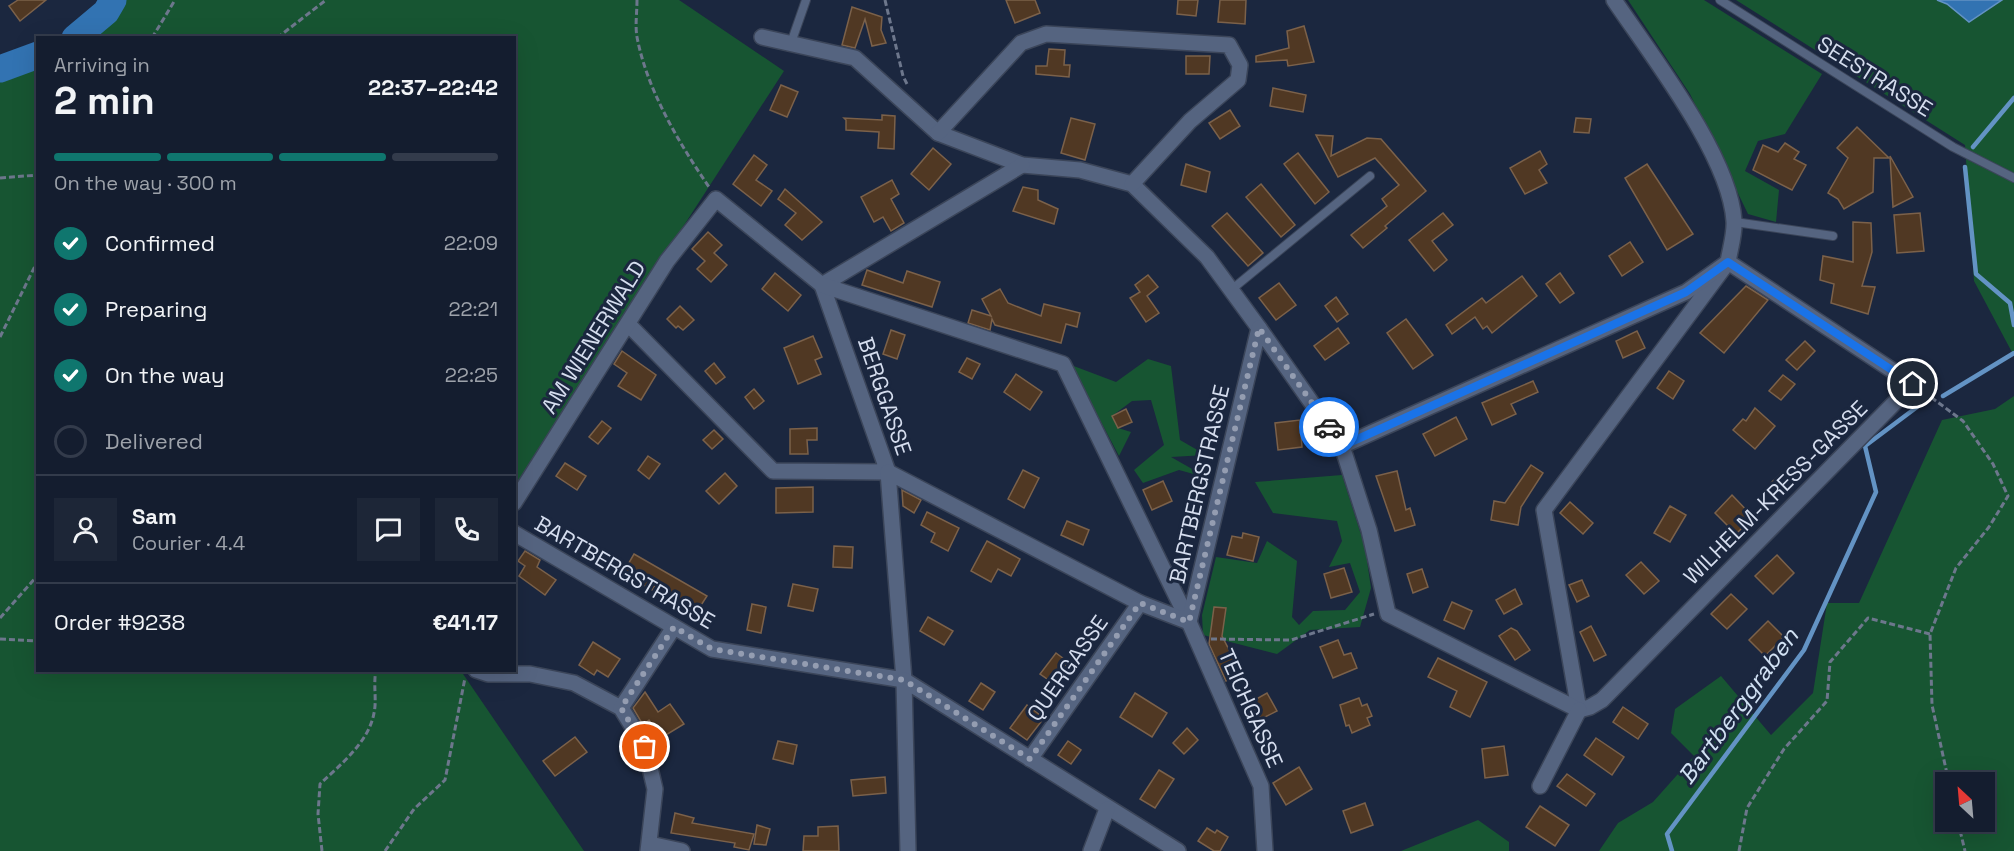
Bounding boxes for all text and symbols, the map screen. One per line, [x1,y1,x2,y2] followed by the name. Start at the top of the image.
[1812,29,1938,123] street label: SEESTRASSE
[54,52,150,78] text: Arriving in
[368,73,498,101] text: 22:37–22:42
[54,76,155,125] text: 2 min
[54,170,237,196] text: On the way · 300 m
[54,227,87,260] icon: check
[105,229,215,257] text: Confirmed
[444,230,498,256] text: 22:09
[535,255,651,419] street label: AM WIENERWALD
[54,293,87,326] icon: check
[105,295,207,323] text: Preparing
[448,296,498,322] text: 22:21
[852,333,918,459] street label: BERGGASSE
[1887,358,1938,409] pin
[54,359,87,392] icon: check
[105,361,224,389] text: On the way
[445,362,498,388] text: 22:25
[1896,367,1929,400] icon: home
[1163,382,1235,586] street label: BARTBERGSTRASSE
[1677,394,1873,590] street label: WILHELM-KRESS-GASSE
[1299,397,1359,457] courier
[1313,411,1346,444] icon: car
[105,427,203,455] text: Delivered
[54,498,117,561] button: person
[357,498,420,561] button: chat
[435,498,498,561] button: phone
[132,502,177,530] text: Sam
[530,509,720,635] street label: BARTBERGSTRASSE
[132,530,245,556] text: Courier · 4.4
[54,608,185,636] text: Order #9238
[432,608,498,636] text: €41.17
[1020,609,1114,727] street label: QUERGASSE
[1671,621,1806,790] water label: Bartberggraben
[1212,644,1290,772] street label: TEICHGASSE
[619,721,670,772] pin
[628,730,661,763] icon: bag
[1935,772,1995,832] north arrow
[1935,772,1995,832] map controls

